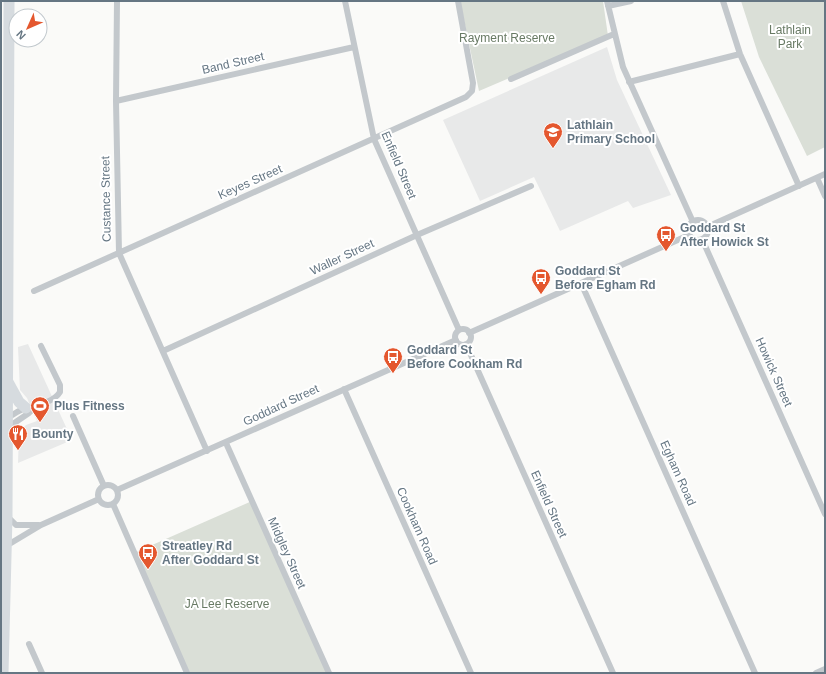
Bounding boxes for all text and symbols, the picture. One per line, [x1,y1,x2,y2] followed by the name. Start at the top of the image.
[8,8,48,48] north arrow
[769,23,811,51] park label: Lathlain Park
[14,28,28,42] text: N
[459,31,555,45] park label: Rayment Reserve
[201,49,266,77] street label: Band Street
[567,118,655,146] place label: Lathlain Primary School
[542,121,564,149] school or university icon: Lathlain Primary School
[378,129,420,202] street label: Enfield Street
[98,155,114,242] street label: Custance Street
[216,161,285,202] street label: Keyes Street
[680,221,769,249] place label: Goddard St After Howick St
[655,224,677,252] bus stop icon: Goddard St After Howick St
[308,236,377,278] street label: Waller Street
[555,264,656,292] place label: Goddard St Before Egham Rd
[530,267,552,295] bus stop icon: Goddard St Before Egham Rd
[753,335,796,409] street label: Howick Street
[407,343,522,371] place label: Goddard St Before Cookham Rd
[382,346,404,374] bus stop icon: Goddard St Before Cookham Rd
[241,381,322,429] street label: Goddard Street
[29,395,51,423] sports icon: Plus Fitness
[54,399,125,413] place label: Plus Fitness
[7,423,29,451] restaurant icon: Bounty
[32,427,74,441] place label: Bounty
[657,438,699,508] street label: Egham Road
[528,468,570,540] street label: Enfield Street
[394,485,440,567] street label: Cookham Road
[265,515,309,591] street label: Midgley Street
[162,539,259,567] place label: Streatley Rd After Goddard St
[137,542,159,570] bus stop icon: Streatley Rd After Goddard St
[185,597,270,611] park label: JA Lee Reserve

